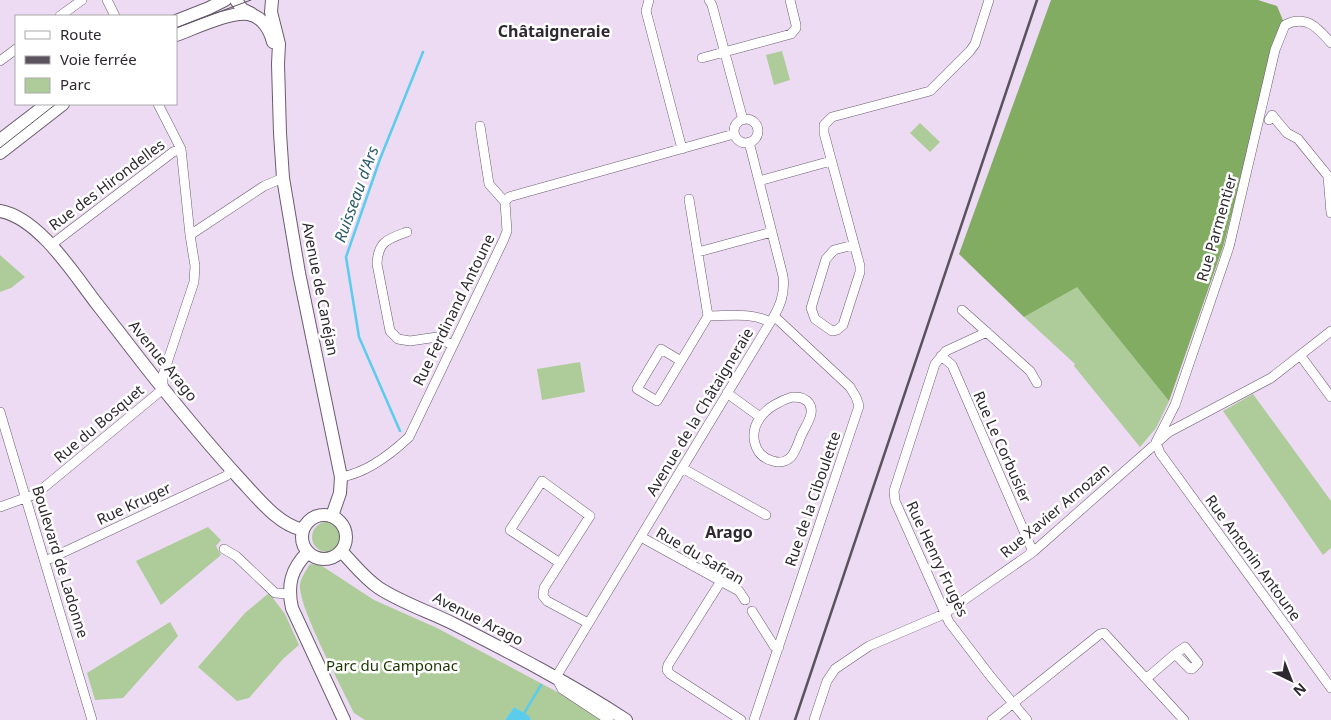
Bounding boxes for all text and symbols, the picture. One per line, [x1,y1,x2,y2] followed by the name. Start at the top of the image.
[15,15,178,105] legend
[498,20,610,42] district label: Châtaigneraie
[60,24,102,44] text: Route
[60,49,137,69] text: Voie ferrée
[60,74,91,94] text: Parc
[44,134,168,234] street label: Rue des Hirondelles
[328,143,384,245] water label: Ruisseau d'Ars
[1191,172,1241,284] street label: Rue Parmentier
[298,220,344,357] street label: Avenue de Canéjan
[408,230,499,389] street label: Rue Ferdinand Antoune
[125,316,203,405] street label: Avenue Arago
[641,324,757,499] street label: Avenue de la Châtaigneraie
[49,379,148,467] street label: Rue du Bosquet
[969,388,1036,506] street label: Rue Le Corbusier
[780,429,845,569] street label: Rue de la Ciboulette
[995,459,1113,562] street label: Rue Xavier Arnozan
[93,477,174,529] street label: Rue Kruger
[28,483,94,640] street label: Boulevard de Ladonne
[1201,490,1306,624] street label: Rue Antonin Antoune
[902,497,974,620] street label: Rue Henry Frugès
[705,521,753,543] district label: Arago
[653,522,748,588] street label: Rue du Safran
[430,587,527,649] street label: Avenue Arago
[326,655,458,675] park label: Parc du Camponac
[1266,655,1316,705] north arrow
[1290,679,1311,701] text: N

